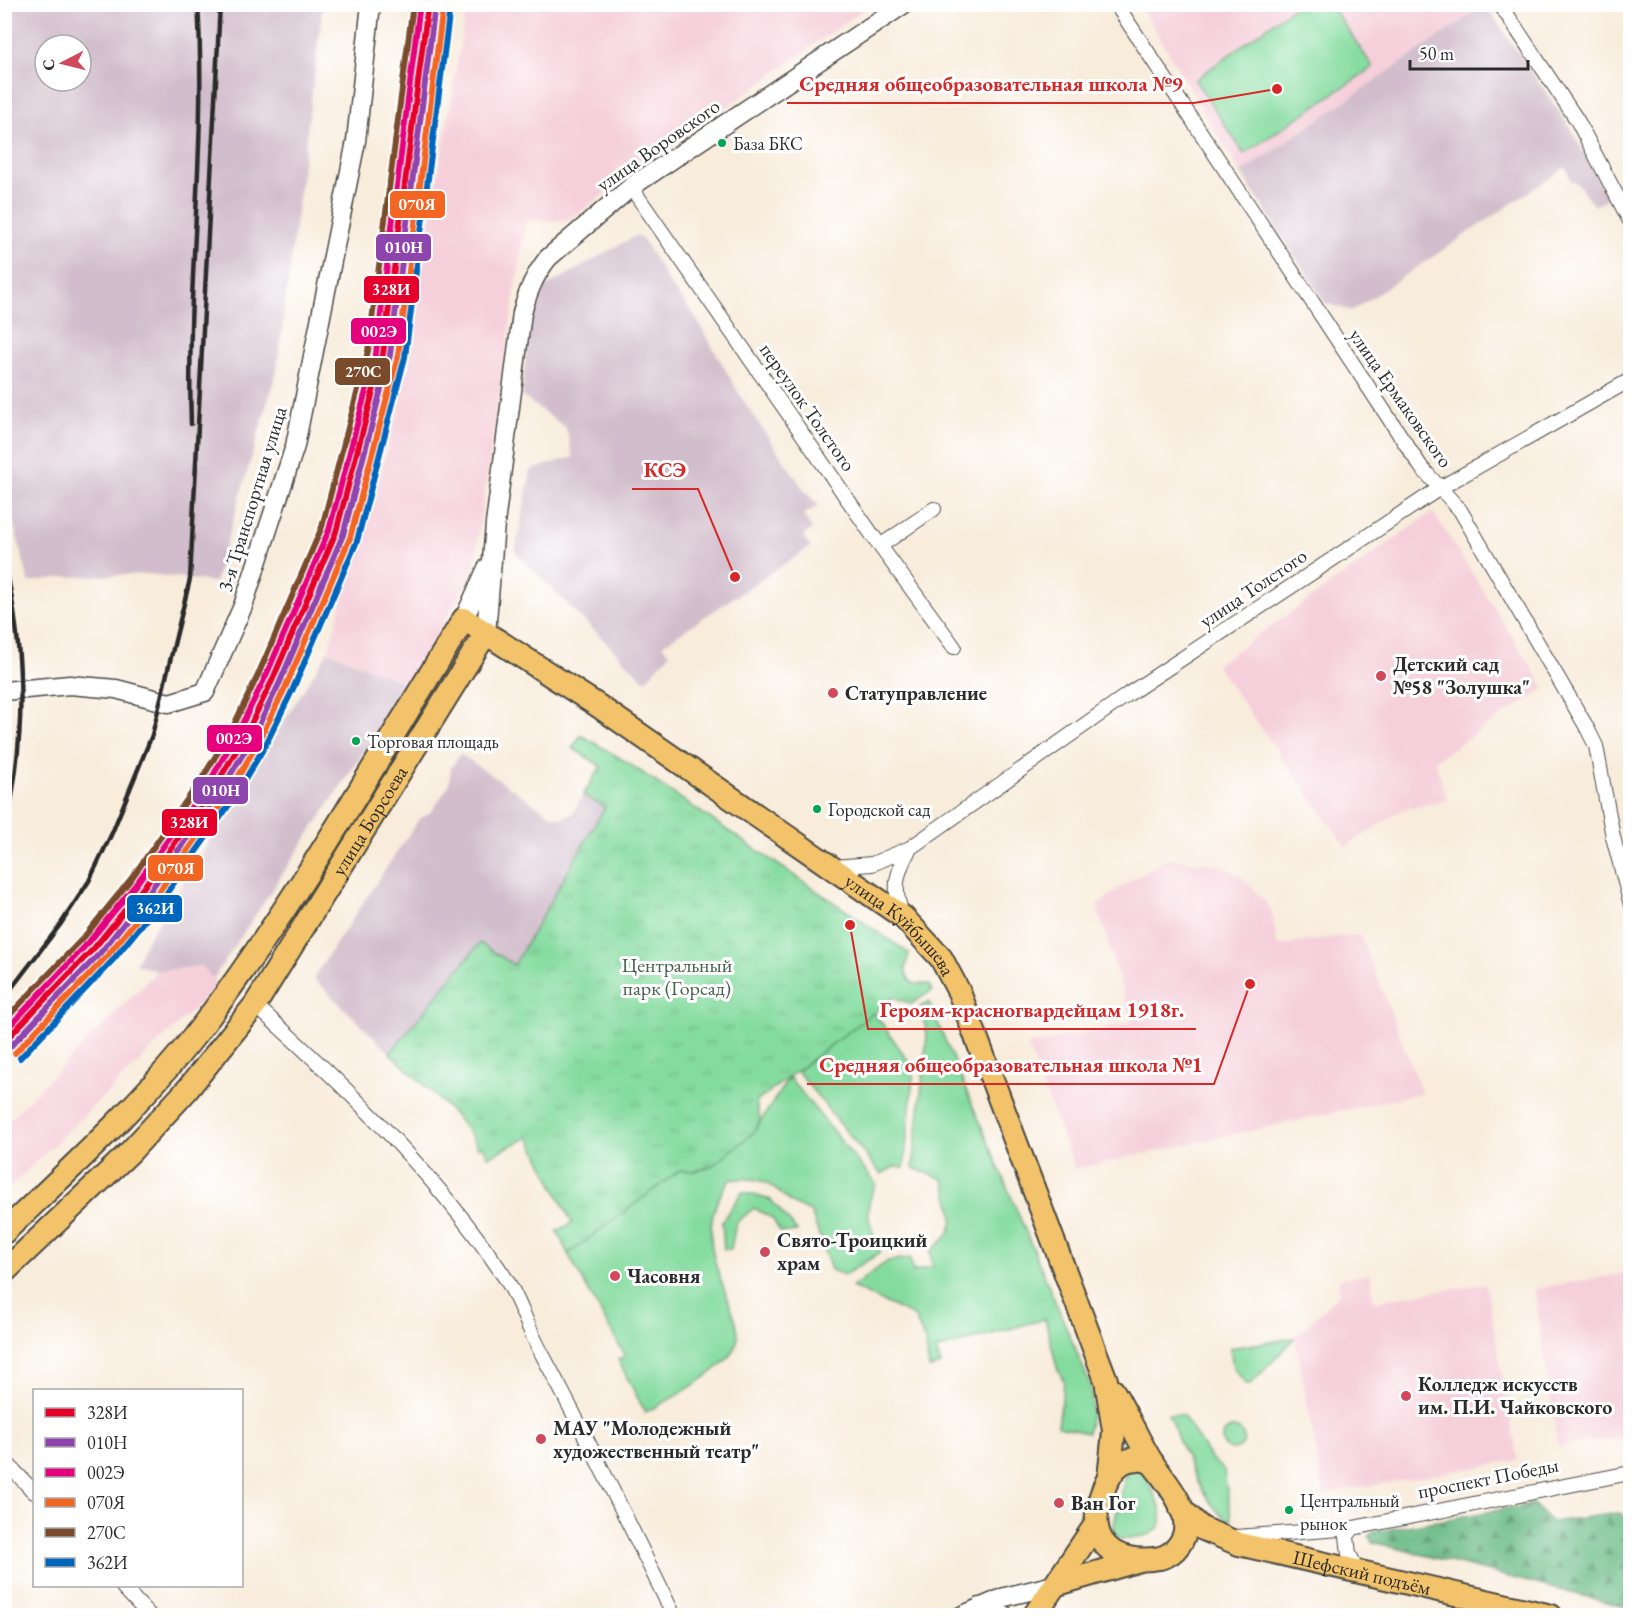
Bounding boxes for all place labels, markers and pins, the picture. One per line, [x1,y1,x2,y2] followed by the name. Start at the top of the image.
[787,64,1194,103] callout: Средняя общеобразовательная школа №9
[733,132,803,155] place label: База БКС
[716,137,728,149] marker: База БКС
[632,450,698,489] callout: КСЭ
[1393,651,1530,700] place label: Детский сад №58 "Золушка"
[1374,669,1388,683] marker: Детский сад №58 "Золушка"
[845,680,987,706] place label: Статуправление
[826,686,840,700] marker: Статуправление
[367,730,499,753] place label: Торговая площадь
[350,735,362,747] marker: Торговая площадь
[828,798,930,821] place label: Городской сад
[811,803,823,815] marker: Городской сад
[868,990,1196,1029] callout: Героям-красногвардейцам 1918г.
[807,1045,1214,1084] callout: Средняя общеобразовательная школа №1
[777,1227,927,1276] place label: Свято-Троицкий храм
[758,1245,772,1259] marker: Свято-Троицкий храм
[627,1263,701,1289] place label: Часовня
[608,1269,622,1283] marker: Часовня
[1418,1371,1612,1420] place label: Колледж искусств им. П.И. Чайковского
[1399,1389,1413,1403] marker: Колледж искусств им. П.И. Чайковского
[553,1415,759,1464] place label: МАУ "Молодежный художественный театр"
[534,1432,548,1446] marker: МАУ "Молодежный художественный театр"
[1300,1489,1400,1535] place label: Центральный рынок
[1071,1490,1135,1516] place label: Ван Гог
[1052,1496,1066,1510] marker: Ван Гог
[1283,1504,1295,1516] marker: Центральный рынок

